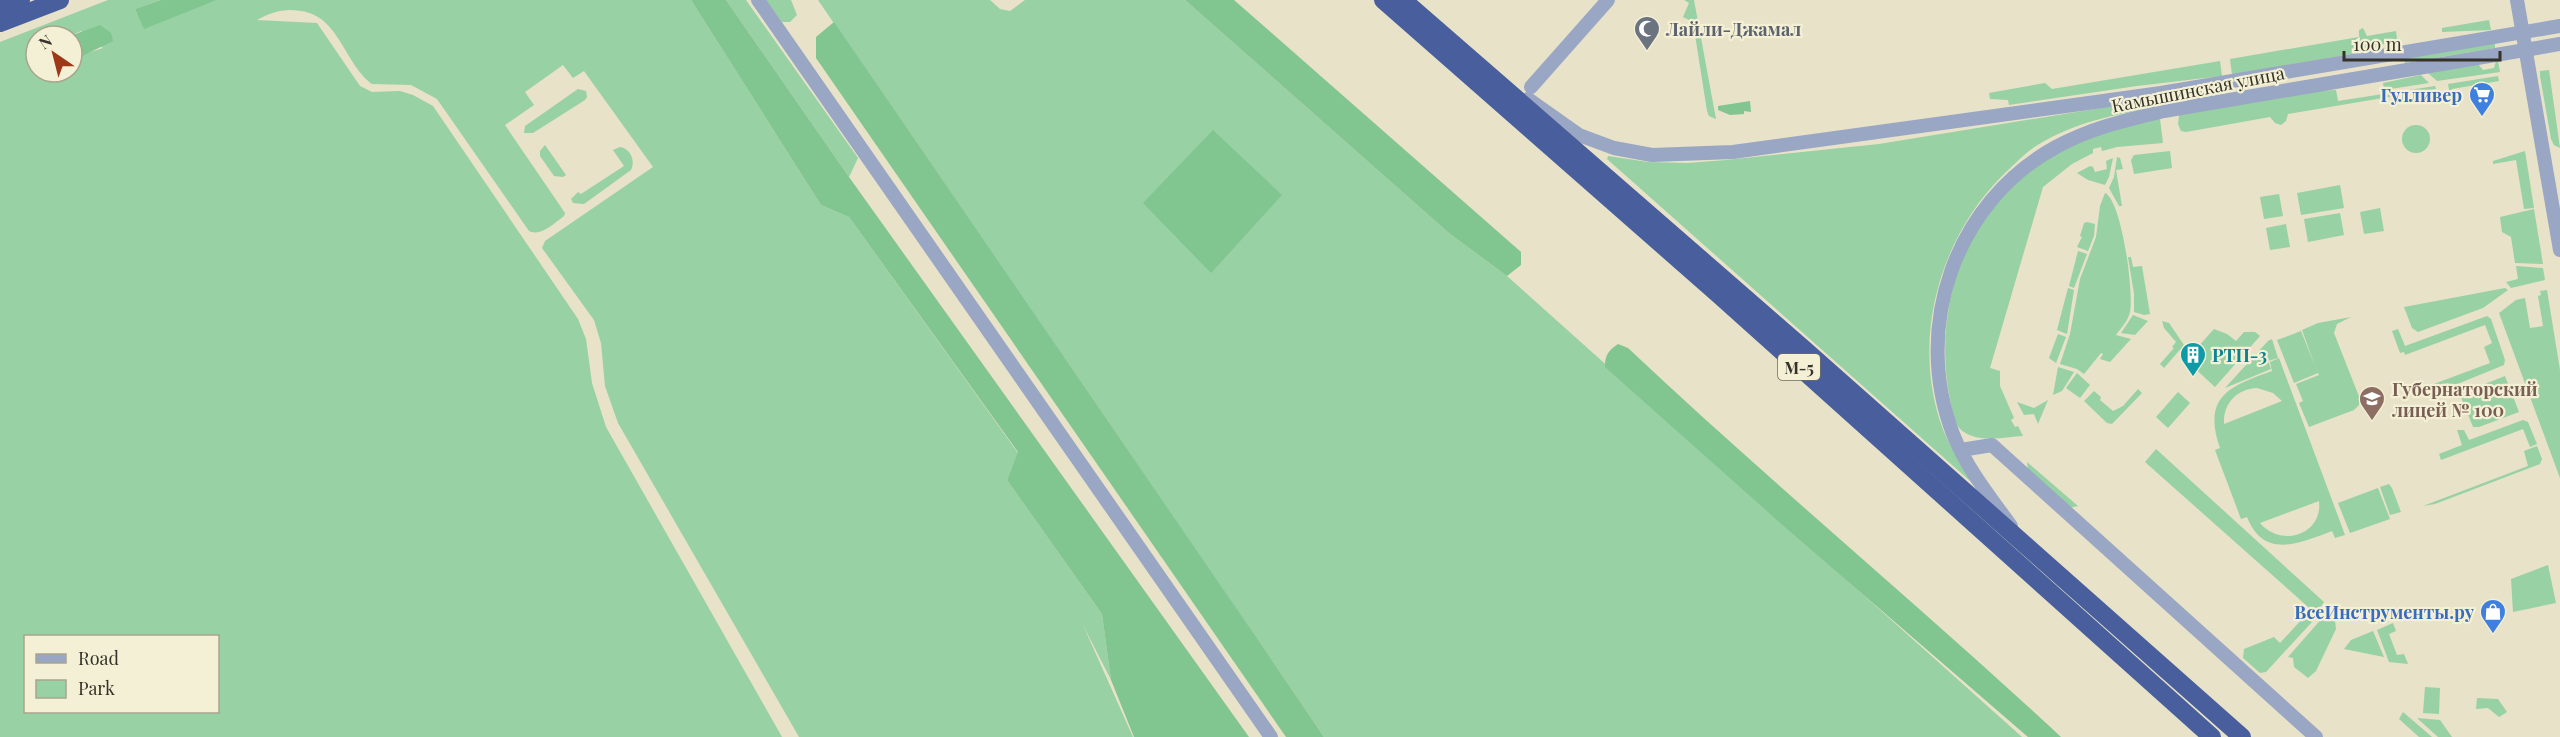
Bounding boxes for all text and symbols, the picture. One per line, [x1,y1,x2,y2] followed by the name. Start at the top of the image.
[1632,14,1662,52] mosque icon: Лайли-Джамал
[1665,17,1801,41] place label: Лайли-Джамал
[24,24,84,84] north arrow
[2344,24,2500,62] scale bar
[34,29,56,53] text: N
[2353,32,2402,56] text: 100 m
[2109,60,2287,118] street label: Камышинская улица
[2467,80,2497,118] supermarket icon: Гулливер
[2380,83,2462,107] place label: Гулливер
[2178,340,2208,378] building icon: РТП-3
[2212,343,2267,367] place label: РТП-3
[1778,354,1820,380] road number: М-5
[2392,377,2538,422] place label: Губернаторский лицей № 100
[2357,384,2387,422] school or university icon: Губернаторский лицей № 100
[2478,597,2508,635] shop icon: ВсеИнструменты.ру
[2294,600,2475,624] place label: ВсеИнструменты.ру
[24,635,219,713] legend
[78,646,119,670] text: Road
[78,676,115,700] text: Park

